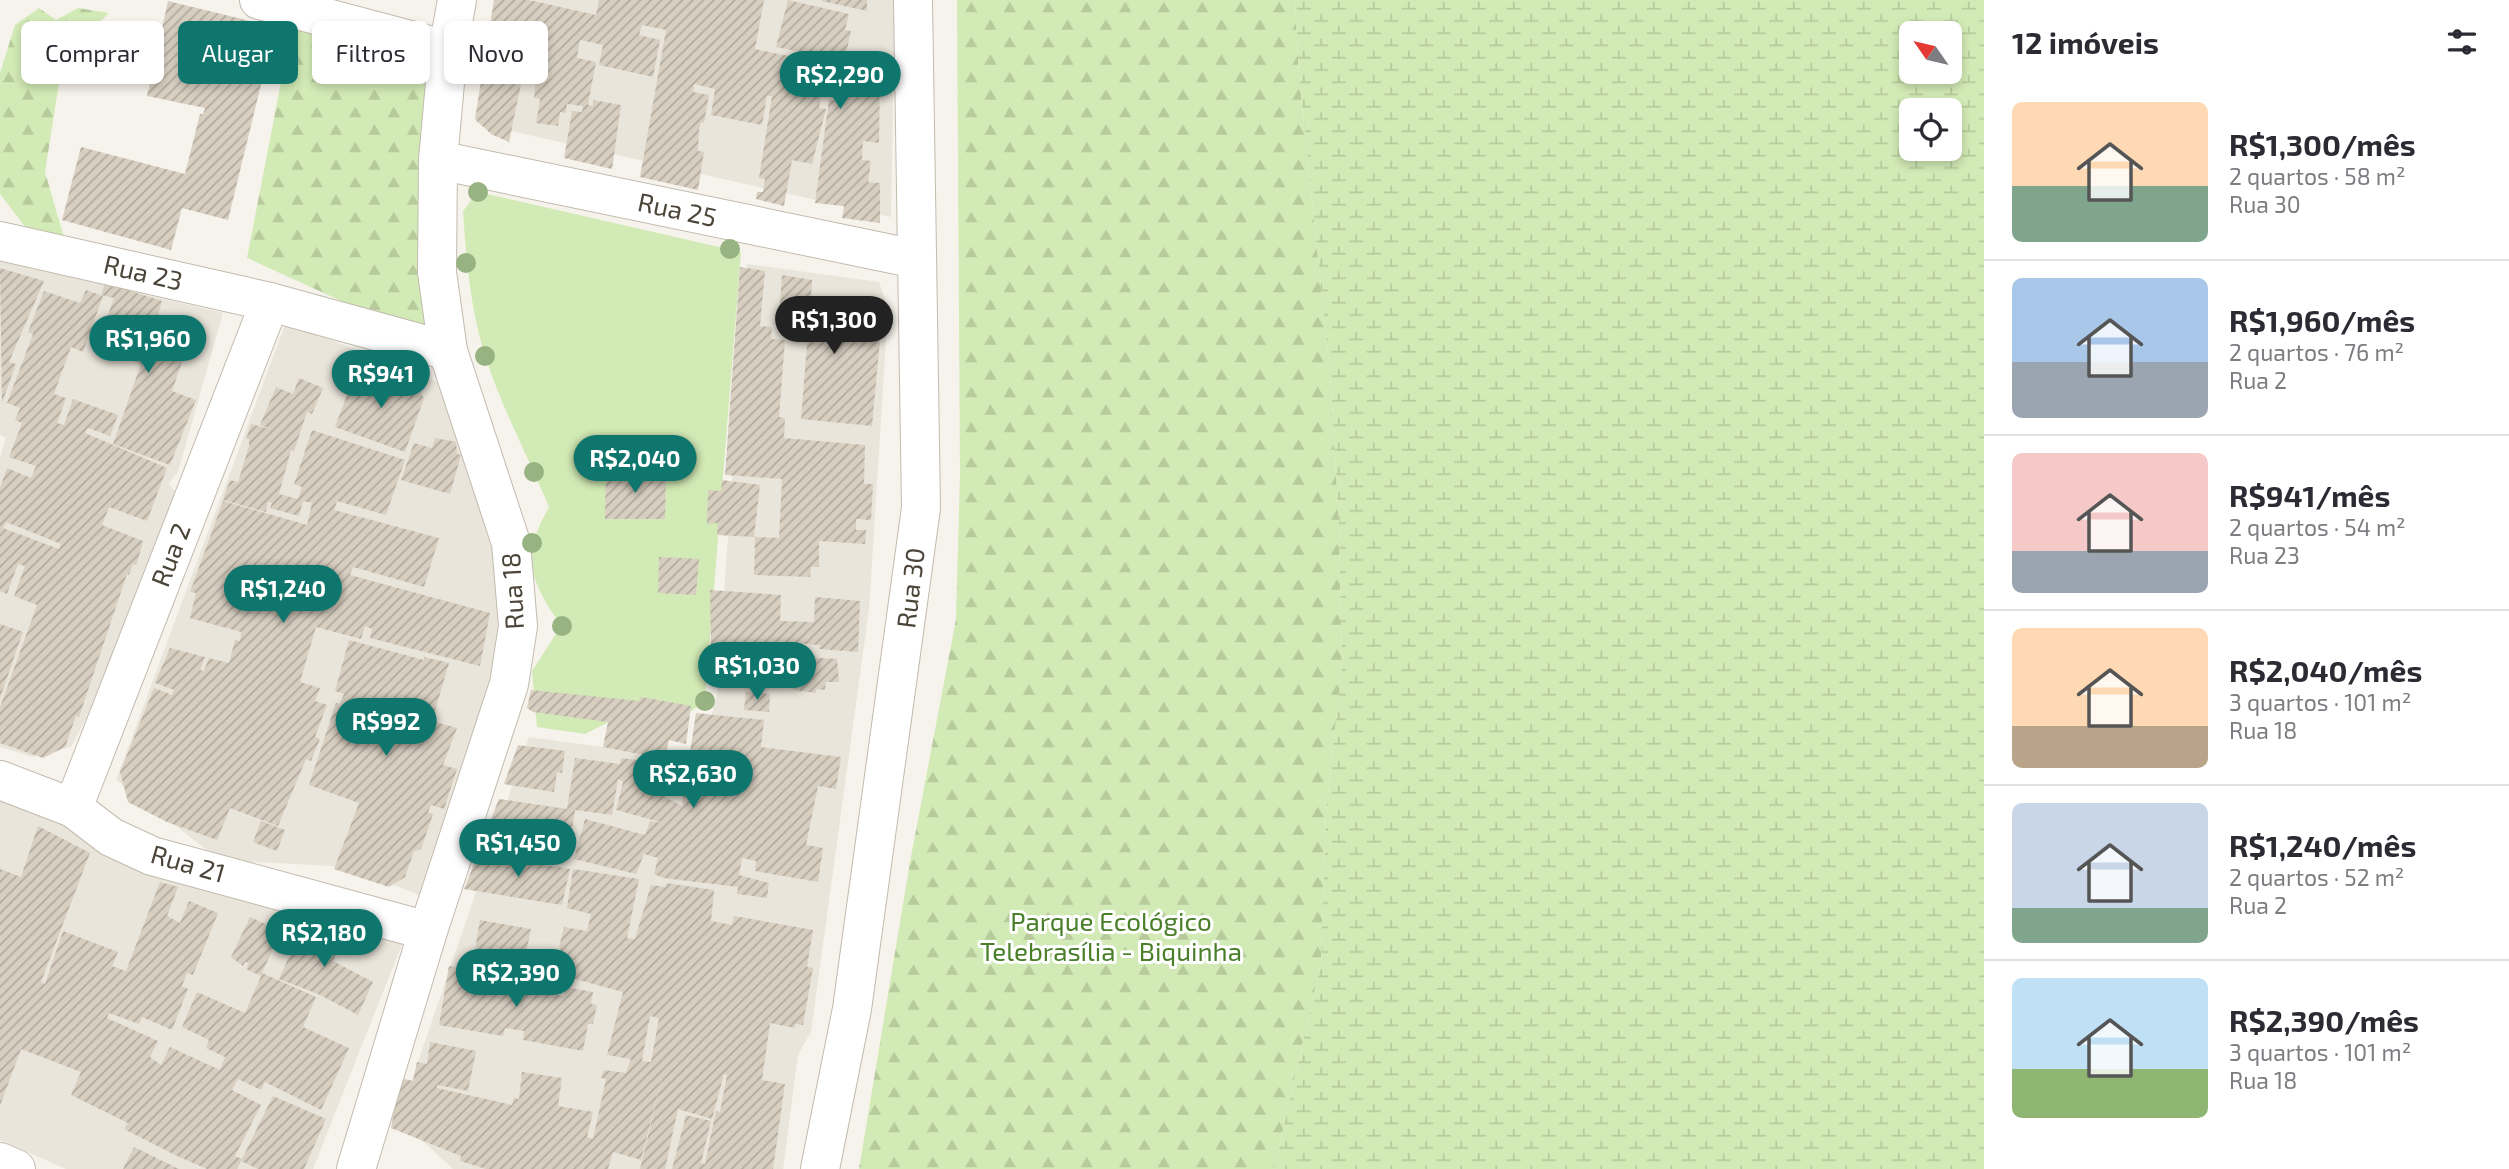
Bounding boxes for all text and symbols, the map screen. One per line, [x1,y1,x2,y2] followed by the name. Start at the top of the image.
[21,21,164,84] chip: Comprar
[178,21,298,84] chip: Alugar
[312,21,430,84] chip: Filtros
[444,21,548,84] chip: Novo
[1899,21,1962,84] north arrow
[1899,21,1962,161] map controls
[2443,23,2481,61] icon: filters
[2012,24,2159,60] text: 12 imóveis
[775,52,905,111] pin: R$2,290
[796,60,884,88] text: R$2,290
[1899,98,1962,161] button: locate
[2229,126,2416,162] text: R$1,300/mês
[2068,130,2152,214] icon: home
[2229,162,2405,190] text: 2 quartos · 58 m²
[635,185,719,232] street label: Rua 25
[2229,190,2301,218] text: Rua 30
[101,247,186,296] street label: Rua 23
[769,296,899,356] pin: R$1,300
[2229,302,2415,338] text: R$1,960/mês
[791,305,877,333] text: R$1,300
[2068,306,2152,390] icon: home
[83,316,213,375] pin: R$1,960
[105,324,191,352] text: R$1,960
[2229,338,2404,366] text: 2 quartos · 76 m²
[332,350,430,410] pin: R$941
[348,359,414,387] text: R$941
[2229,366,2287,394] text: Rua 2
[570,435,700,495] pin: R$2,040
[590,444,680,472] text: R$2,040
[2229,477,2390,513] text: R$941/mês
[2068,481,2152,565] icon: home
[2229,513,2406,541] text: 2 quartos · 54 m²
[143,518,196,591] street label: Rua 2
[2229,541,2300,569] text: Rua 23
[889,546,930,630] street label: Rua 30
[494,552,529,630] street label: Rua 18
[218,566,348,625] pin: R$1,240
[240,574,326,602] text: R$1,240
[692,642,822,702] pin: R$1,030
[714,651,800,679] text: R$1,030
[2229,652,2422,688] text: R$2,040/mês
[2068,656,2152,740] icon: home
[2229,688,2411,716] text: 3 quartos · 101 m²
[337,698,435,758] pin: R$992
[352,707,420,735] text: R$992
[2229,716,2297,744] text: Rua 18
[628,750,758,810] pin: R$2,630
[649,759,737,787] text: R$2,630
[453,820,583,879] pin: R$1,450
[2229,827,2416,863] text: R$1,240/mês
[475,828,561,856] text: R$1,450
[2068,831,2152,915] icon: home
[148,837,229,888] street label: Rua 21
[2229,863,2404,891] text: 2 quartos · 52 m²
[2229,891,2287,919] text: Rua 2
[980,905,1242,966] park label: Parque Ecológico Telebrasília - Biquinha
[259,909,389,969] pin: R$2,180
[282,918,366,946] text: R$2,180
[451,950,581,1009] pin: R$2,390
[472,958,560,986] text: R$2,390
[2229,1002,2419,1038] text: R$2,390/mês
[2068,1006,2152,1090] icon: home
[2229,1038,2411,1066] text: 3 quartos · 101 m²
[2229,1066,2297,1094] text: Rua 18

